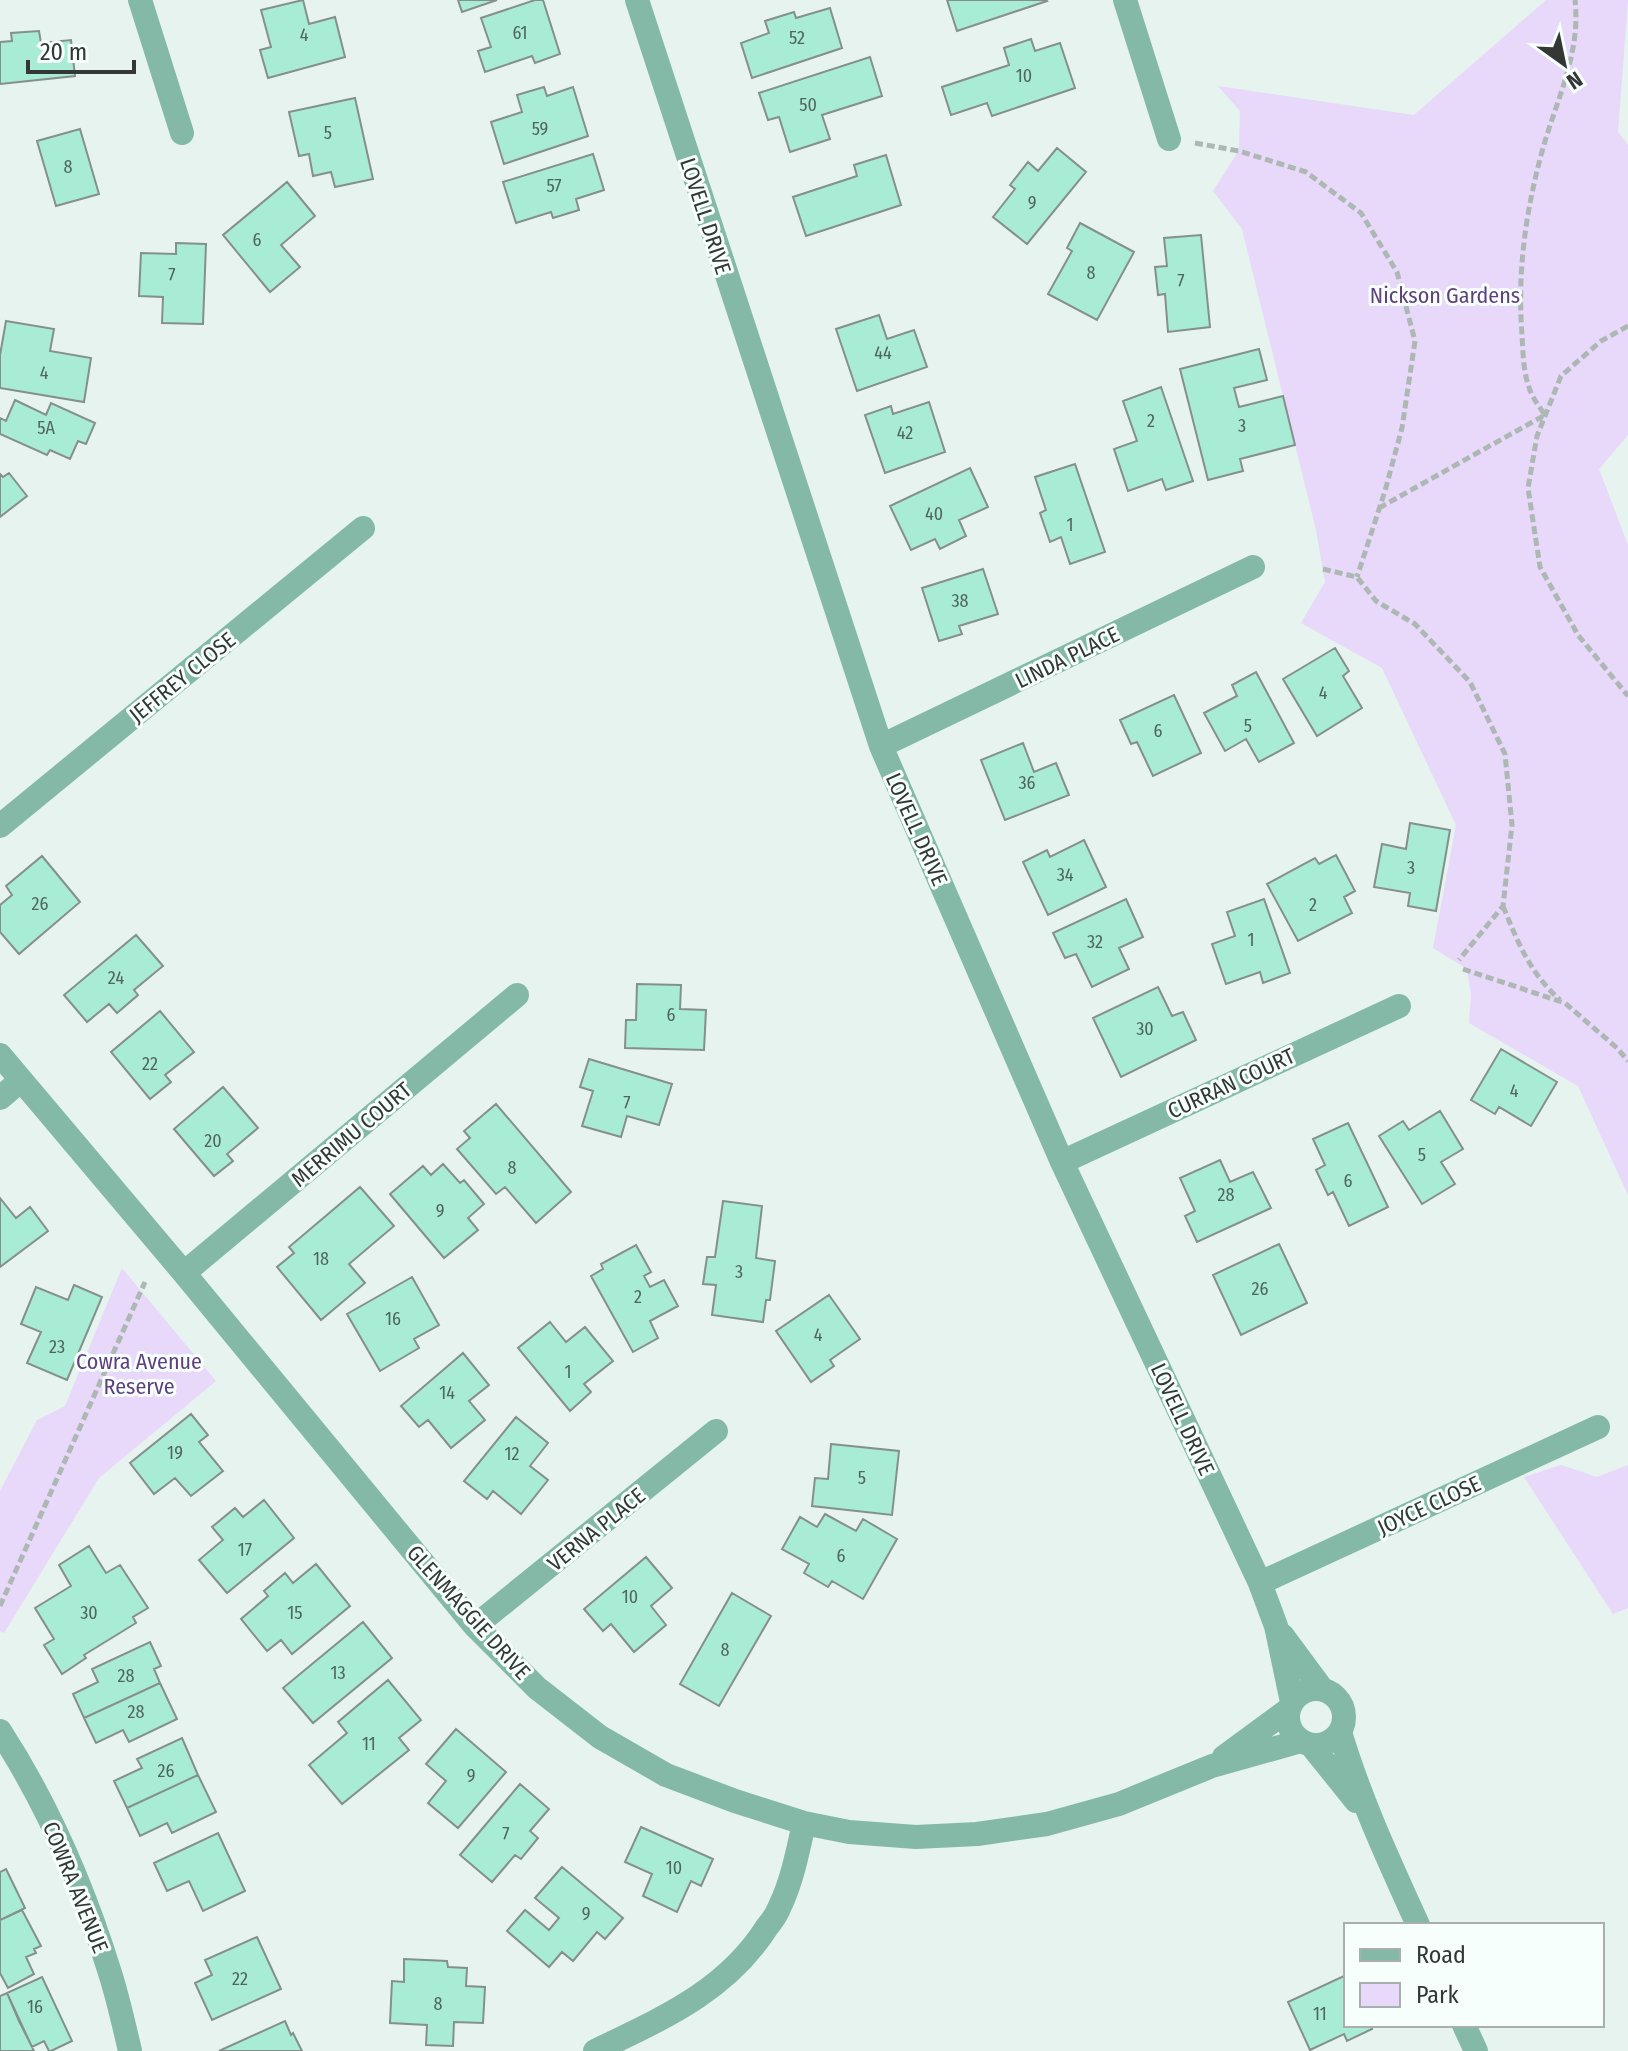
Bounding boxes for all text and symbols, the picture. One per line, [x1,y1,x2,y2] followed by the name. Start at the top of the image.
[512,22,528,44] house number: 61
[28,24,134,74] scale bar
[300,24,309,46] house number: 4
[1524,24,1604,104] north arrow
[789,27,805,49] house number: 52
[40,38,87,66] text: 20 m
[1016,65,1032,87] house number: 10
[1562,65,1588,95] text: N
[799,94,817,116] house number: 50
[532,118,548,140] house number: 59
[324,122,332,144] house number: 5
[674,155,737,278] street label: LOVELL DRIVE
[64,156,73,178] house number: 8
[546,175,562,197] house number: 57
[1028,192,1036,214] house number: 9
[253,229,262,251] house number: 6
[1087,262,1096,284] house number: 8
[168,264,176,286] house number: 7
[1177,270,1185,292] house number: 7
[1370,282,1520,309] park label: Nickson Gardens
[874,342,892,364] house number: 44
[40,362,49,384] house number: 4
[1147,410,1155,432] house number: 2
[1238,415,1246,437] house number: 3
[37,417,55,439] house number: 5A
[897,422,913,444] house number: 42
[925,503,943,525] house number: 40
[1066,514,1074,536] house number: 1
[951,590,969,612] house number: 38
[1011,621,1124,694] street label: LINDA PLACE
[124,626,241,728] street label: JEFFREY CLOSE
[1319,682,1328,704] house number: 4
[1244,715,1252,737] house number: 5
[1154,720,1163,742] house number: 6
[880,769,953,890] street label: LOVELL DRIVE
[1018,772,1036,794] house number: 36
[1407,857,1415,879] house number: 3
[1057,864,1074,886] house number: 34
[32,893,49,915] house number: 26
[1309,894,1317,916] house number: 2
[1247,929,1255,951] house number: 1
[1087,931,1103,953] house number: 32
[108,967,124,989] house number: 24
[667,1004,676,1026] house number: 6
[1136,1018,1154,1040] house number: 30
[1163,1042,1300,1125] street label: CURRAN COURT
[142,1053,158,1075] house number: 22
[286,1076,418,1193] street label: MERRIMU COURT
[1510,1080,1519,1102] house number: 4
[623,1092,631,1114] house number: 7
[204,1130,222,1152] house number: 20
[1418,1144,1426,1166] house number: 5
[508,1157,517,1179] house number: 8
[1344,1170,1353,1192] house number: 6
[1218,1184,1234,1206] house number: 28
[436,1200,444,1222] house number: 9
[313,1248,329,1270] house number: 18
[735,1261,743,1283] house number: 3
[1252,1278,1269,1300] house number: 26
[634,1286,642,1308] house number: 2
[385,1308,401,1330] house number: 16
[814,1324,823,1346] house number: 4
[49,1336,65,1358] house number: 23
[76,1348,202,1400] park label: Cowra Avenue Reserve
[1145,1359,1220,1480] street label: LOVELL DRIVE
[564,1361,572,1383] house number: 1
[439,1382,455,1404] house number: 14
[167,1442,183,1464] house number: 19
[505,1443,520,1465] house number: 12
[858,1467,866,1489] house number: 5
[1373,1470,1485,1541] street label: JOYCE CLOSE
[542,1482,651,1577] street label: VERNA PLACE
[238,1539,252,1561] house number: 17
[401,1540,536,1685] street label: GLENMAGGIE DRIVE
[837,1545,846,1567] house number: 6
[622,1586,638,1608] house number: 10
[80,1602,98,1624] house number: 30
[287,1602,303,1624] house number: 15
[721,1639,730,1661] house number: 8
[330,1662,346,1684] house number: 13
[118,1665,134,1687] house number: 28
[128,1701,144,1723] house number: 28
[362,1733,376,1755] house number: 11
[158,1760,175,1782] house number: 26
[467,1765,475,1787] house number: 9
[37,1818,114,1957] street label: COWRA AVENUE
[502,1823,510,1845] house number: 7
[666,1857,682,1879] house number: 10
[582,1903,590,1925] house number: 9
[1344,1923,1604,2027] legend
[1416,1941,1466,1969] text: Road
[232,1968,248,1990] house number: 22
[1416,1981,1459,2009] text: Park
[434,1993,443,2015] house number: 8
[27,1996,43,2018] house number: 16
[1313,2003,1327,2025] house number: 11

